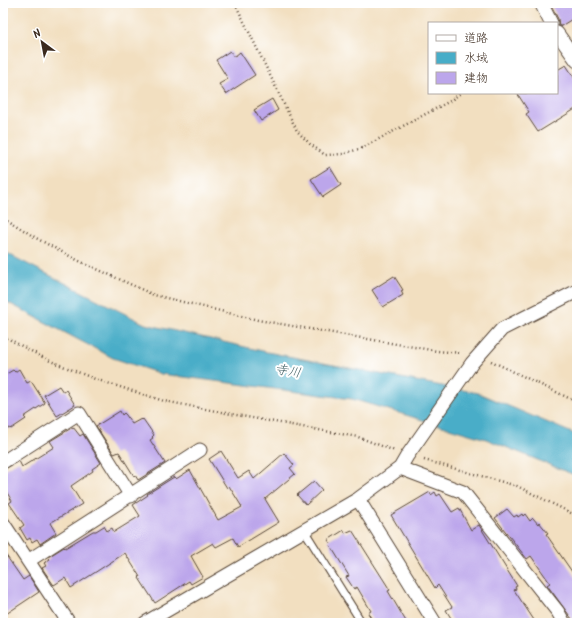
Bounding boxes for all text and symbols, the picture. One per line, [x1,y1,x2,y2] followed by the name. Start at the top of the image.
[22,22,62,62] north arrow
[428,22,558,94] legend
[30,25,45,44] text: N
[464,29,488,48] text: 道路
[464,49,488,68] text: 水域
[464,69,488,88] text: 建物
[273,359,302,384] water label: 寺川

